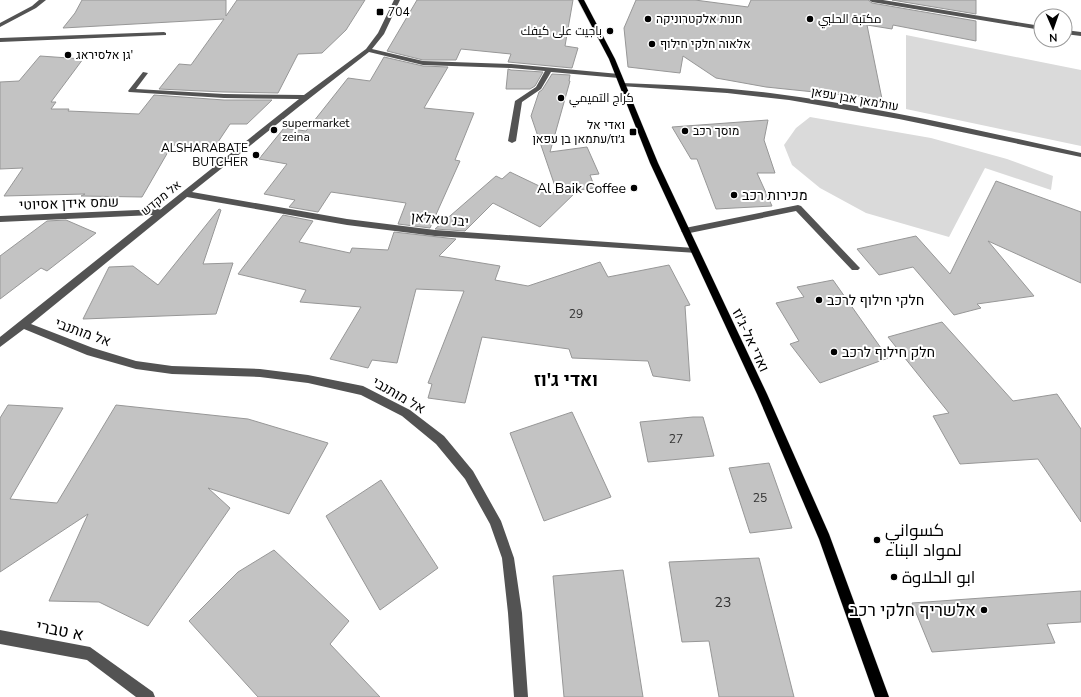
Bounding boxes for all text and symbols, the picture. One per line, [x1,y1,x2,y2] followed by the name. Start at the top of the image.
[388,4,410,20] place label: 704
[375,7,385,17] marker: 704
[1033,8,1073,48] north arrow
[656,11,742,27] place label: חנות אלקטרוניקה
[818,11,881,29] place label: مكتبة الحلبي
[643,14,653,24] marker: חנות אלקטרוניקה
[805,14,815,24] marker: مكتبة الحلبي
[521,23,602,39] place label: باجيت على كيفك
[605,26,615,36] marker: باجيت على كيفك
[1049,30,1058,45] text: N
[660,36,751,52] place label: אלאוה חלקי חילוף
[647,39,657,49] marker: אלאוה חלקי חילוף
[76,47,133,63] place label: גן אלסיראג'
[63,50,73,60] marker: גן אלסיראג'
[810,83,900,115] street label: עות'מאן אבן עפאן
[569,90,634,108] place label: كراج التميمي
[556,93,566,103] marker: كراج التميمي
[282,115,350,145] place label: supermarket zeina
[532,117,625,147] place label: ואדי אל ג׳וז/עתמאן בן עפאן
[693,123,740,139] place label: מוסך רכב
[269,125,279,135] marker: supermarket zeina
[680,126,690,136] marker: מוסך רכב
[628,127,638,137] marker: ואדי אל ג׳וז/עתמאן בן עפאן
[161,140,248,170] place label: ALSHARABATE BUTCHER
[251,150,261,160] marker: ALSHARABATE BUTCHER
[137,177,185,219] street label: אל מקדש
[537,179,626,198] place label: Al Baik Coffee
[629,183,639,193] marker: Al Baik Coffee
[742,186,808,205] place label: מכירות רכב
[729,190,739,200] marker: מכירות רכב
[19,192,119,215] street label: שמס אידן אסיוטי
[410,208,470,231] street label: יבנ טאלאן
[827,291,924,310] place label: חלקי חילוף לרכב
[814,295,824,305] marker: חלקי חילוף לרכב
[728,305,774,375] street label: ואדי אל-ג'וז
[569,306,583,322] house number: 29
[52,314,113,351] street label: אל מותנבי
[842,343,935,362] place label: חלק חילוף לרכב
[829,347,839,357] marker: חלק חילוף לרכב
[534,368,598,392] district label: ואדי ג'וז
[369,373,429,418] street label: אל מותנבי
[669,431,683,447] house number: 27
[753,490,767,506] house number: 25
[885,519,962,562] place label: كسواني لمواد البناء
[872,535,882,545] marker: كسواني لمواد البناء
[902,566,975,589] place label: ابو الحلاوة
[889,572,899,582] marker: ابو الحلاوة
[715,593,731,612] house number: 23
[849,599,976,622] place label: אלשריף חלקי רכב
[979,605,989,615] marker: אלשריף חלקי רכב
[34,615,86,646] street label: א טברי

